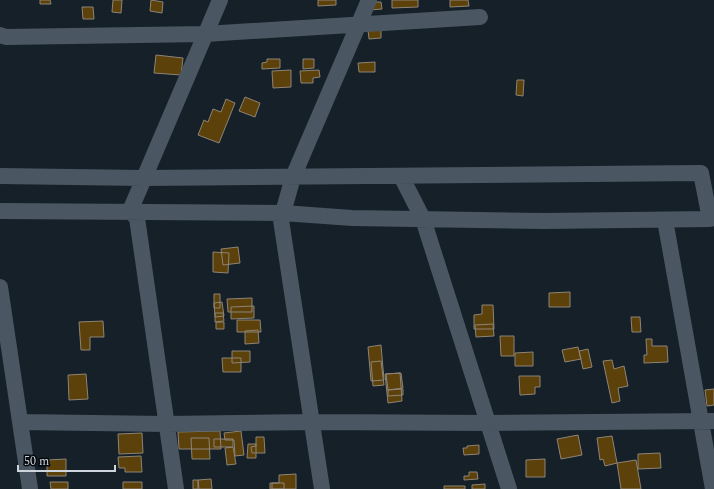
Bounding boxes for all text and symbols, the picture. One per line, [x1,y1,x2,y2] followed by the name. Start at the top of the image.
[18,447,115,473] scale bar
[24,452,49,471] text: 50 m

